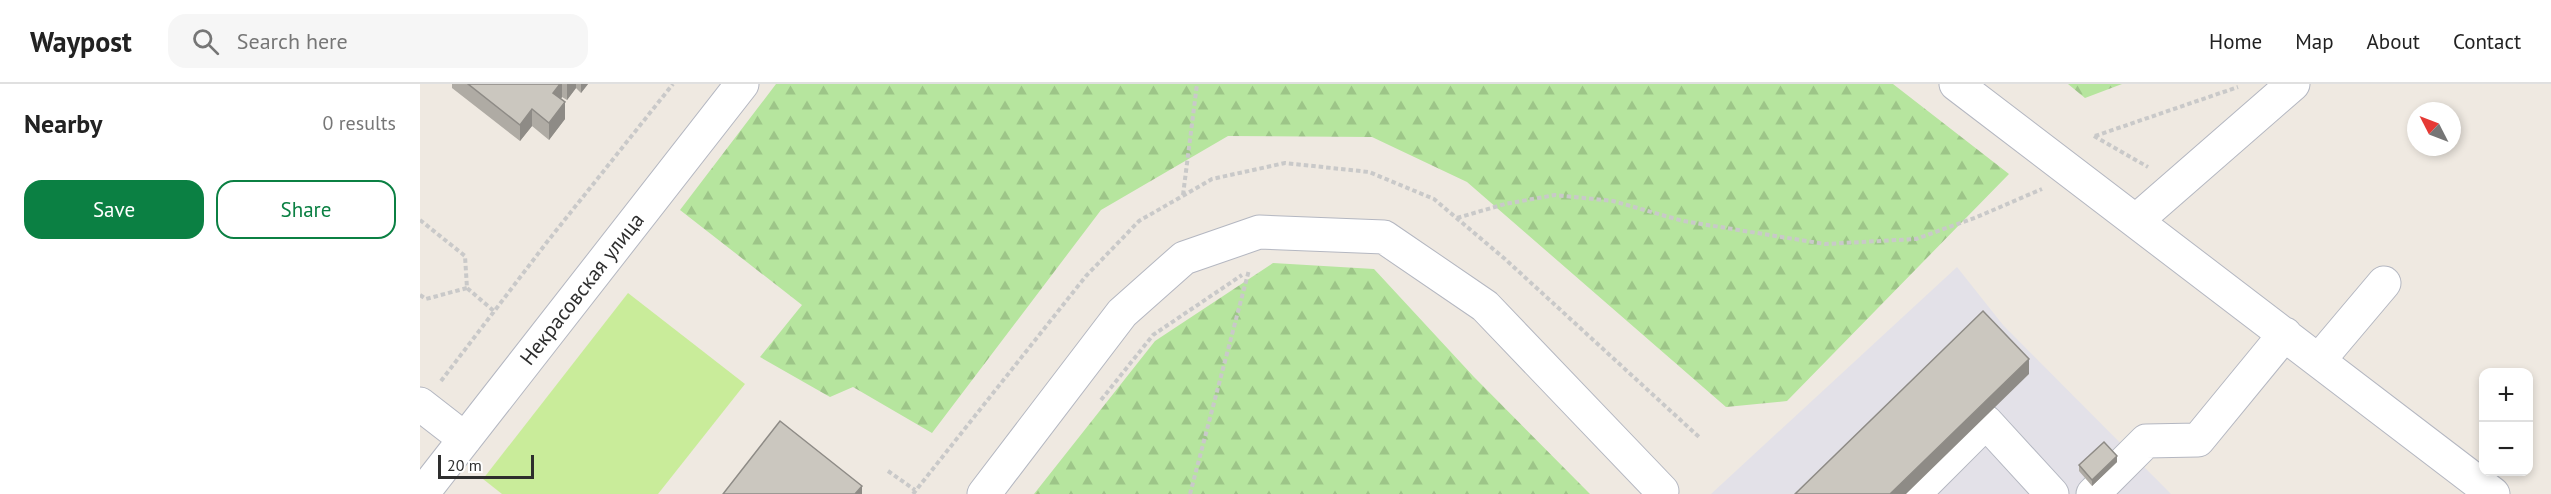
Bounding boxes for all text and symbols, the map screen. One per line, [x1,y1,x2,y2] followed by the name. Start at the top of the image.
[168,14,588,68] search box
[30,23,132,60] text: Waypost
[189,25,222,58] icon: search
[237,27,348,55] text: Search here
[2209,28,2262,55] text: Home
[2295,28,2334,55] text: Map
[2367,28,2420,55] text: About
[2453,28,2521,55] text: Contact
[2407,102,2461,156] north arrow
[24,107,102,140] text: Nearby
[323,110,396,136] text: 0 results
[24,180,204,239] button: Save
[216,180,396,239] button: Share
[514,207,650,370] street label: Некрасовская улица
[2479,368,2533,476] map controls
[2479,368,2533,422] button: +
[2479,422,2533,476] button: −
[438,452,534,480] scale bar
[447,455,482,475] text: 20 m

